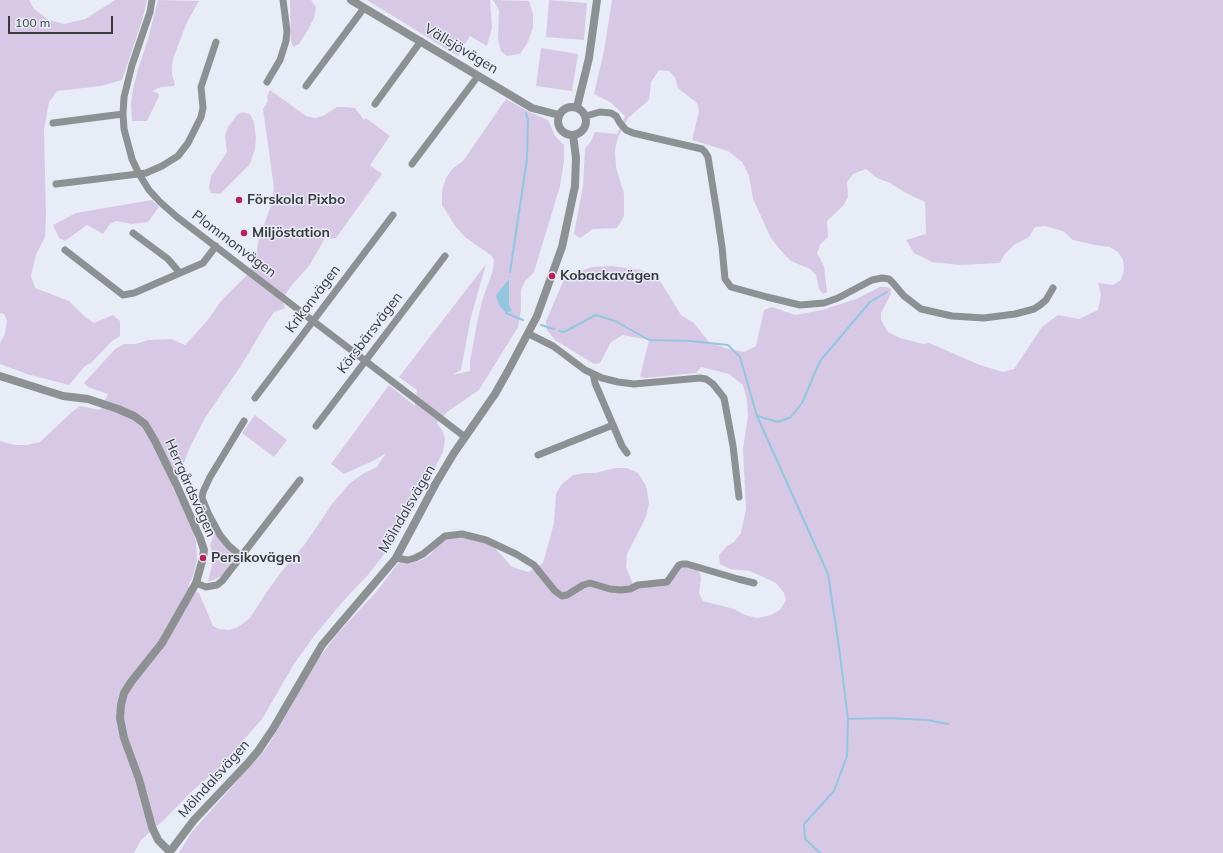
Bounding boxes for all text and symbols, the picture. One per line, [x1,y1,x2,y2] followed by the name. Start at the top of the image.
[10,8,115,34] scale bar
[15,15,50,30] text: 100 m
[421,20,501,78] street label: Vällsjövägen
[247,192,345,208] place label: Förskola Pixbo
[234,195,244,205] marker: Förskola Pixbo
[189,207,279,281] street label: Plommonvägen
[252,225,330,241] place label: Miljöstation
[239,228,249,238] marker: Miljöstation
[282,262,344,336] street label: Krikonvägen
[560,268,659,284] place label: Kobackavägen
[547,271,557,281] marker: Kobackavägen
[334,289,406,377] street label: Körsbärsvägen
[161,436,219,540] street label: Herrgårdsvägen
[375,462,439,556] street label: Mölndalsvägen
[211,550,301,566] place label: Persikovägen
[198,553,208,563] marker: Persikovägen
[175,737,253,821] street label: Mölndalsvägen

